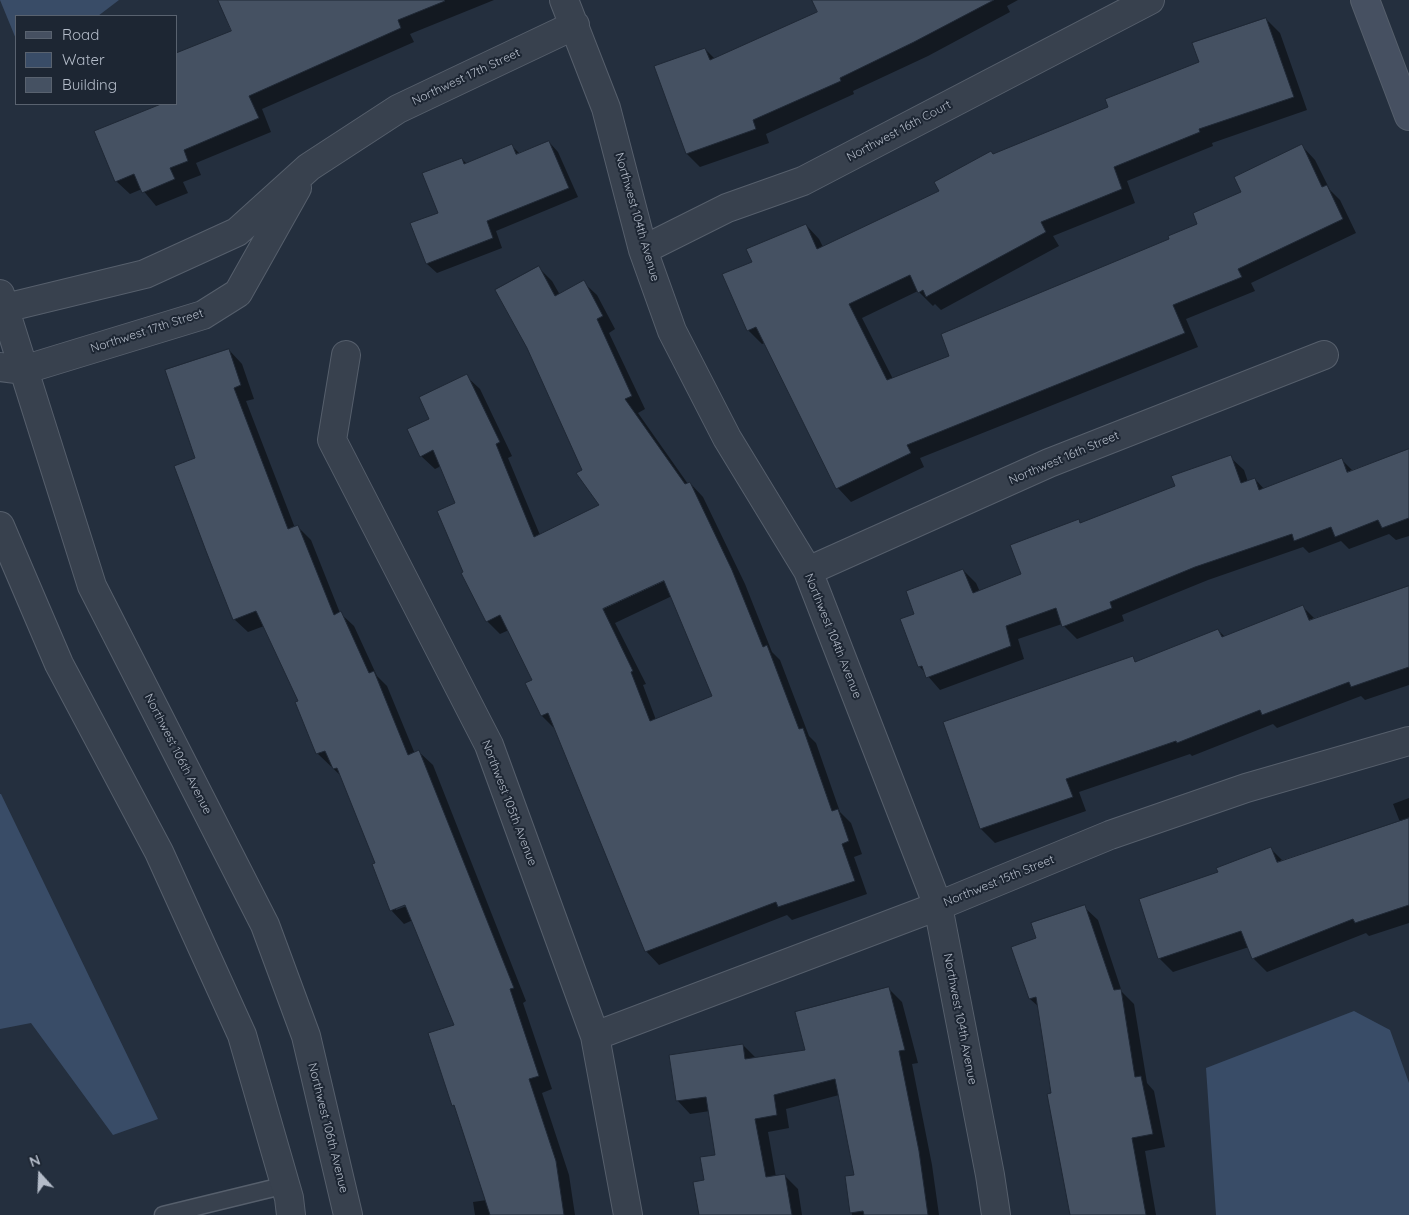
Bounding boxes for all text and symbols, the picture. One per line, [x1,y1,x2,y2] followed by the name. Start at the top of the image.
[15,15,178,105] legend
[62,25,99,44] text: Road
[410,46,522,108] street label: Northwest 17th Street
[62,50,105,69] text: Water
[62,75,117,94] text: Building
[844,97,954,165] street label: Northwest 16th Court
[612,151,662,283] street label: Northwest 104th Avenue
[89,306,205,356] street label: Northwest 17th Street
[1007,428,1121,488] street label: Northwest 16th Street
[801,571,865,701] street label: Northwest 104th Avenue
[141,691,215,817] street label: Northwest 106th Avenue
[478,738,540,868] street label: Northwest 105th Avenue
[942,852,1056,910] street label: Northwest 15th Street
[940,952,980,1086] street label: Northwest 104th Avenue
[305,1061,351,1195] street label: Northwest 106th Avenue
[15,1150,65,1200] north arrow
[27,1151,43,1171] text: N

